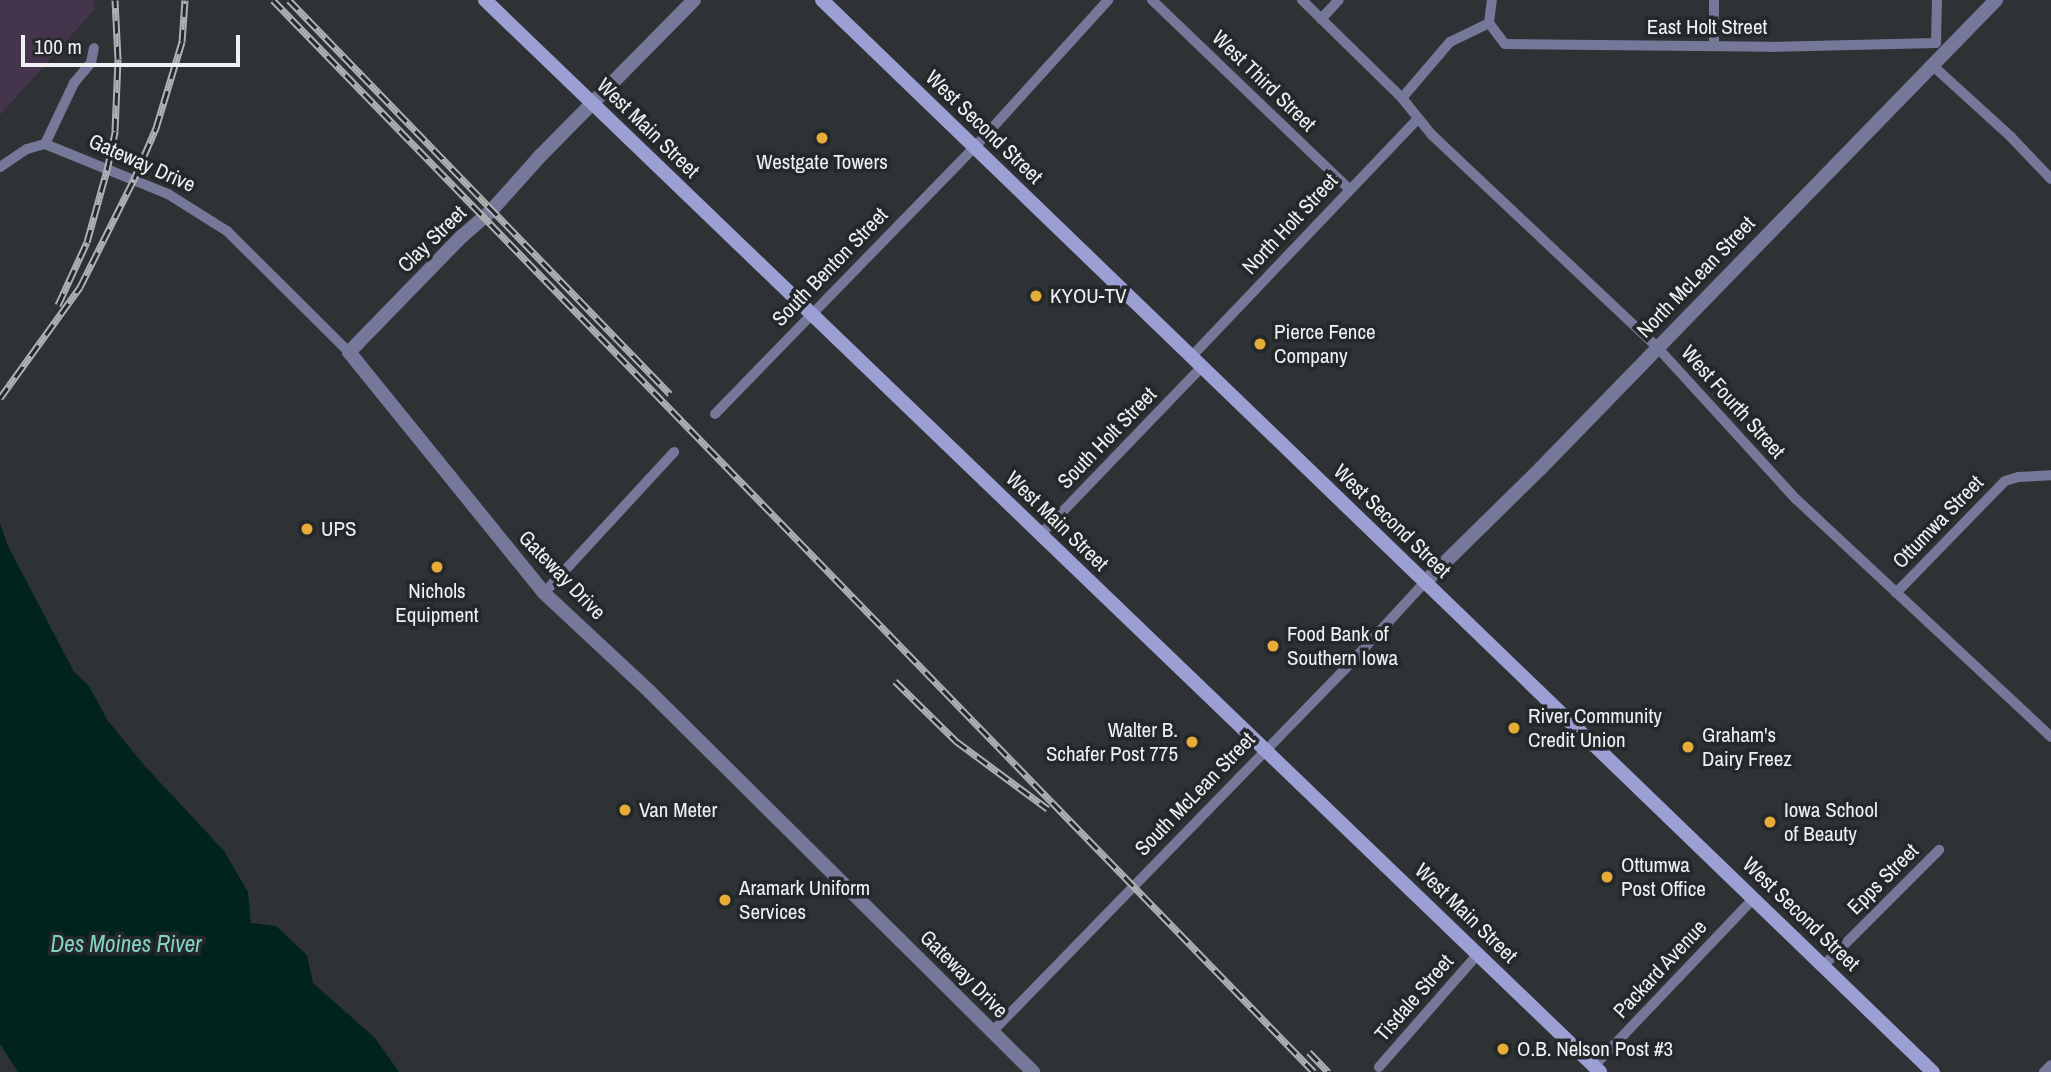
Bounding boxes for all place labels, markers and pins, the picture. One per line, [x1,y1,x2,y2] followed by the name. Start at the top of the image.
[814,130,830,146] marker: Westgate Towers
[756,149,888,175] place label: Westgate Towers
[1050,283,1127,309] place label: KYOU-TV
[1028,288,1044,304] marker: KYOU-TV
[1274,319,1376,369] place label: Pierce Fence Company
[1252,336,1268,352] marker: Pierce Fence Company
[321,516,356,542] place label: UPS
[299,521,315,537] marker: UPS
[429,559,445,575] marker: Nichols Equipment
[395,578,479,628] place label: Nichols Equipment
[1287,621,1398,671] place label: Food Bank of Southern Iowa
[1265,638,1281,654] marker: Food Bank of Southern Iowa
[1528,703,1662,753] place label: River Community Credit Union
[1046,717,1178,767] place label: Walter B. Schafer Post 775
[1506,720,1522,736] marker: River Community Credit Union
[1702,722,1792,772] place label: Graham's Dairy Freez
[1184,734,1200,750] marker: Walter B. Schafer Post 775
[1680,739,1696,755] marker: Graham's Dairy Freez
[639,797,717,823] place label: Van Meter
[1784,797,1878,847] place label: Iowa School of Beauty
[617,802,633,818] marker: Van Meter
[1762,814,1778,830] marker: Iowa School of Beauty
[1621,852,1706,902] place label: Ottumwa Post Office
[1599,869,1615,885] marker: Ottumwa Post Office
[739,875,870,925] place label: Aramark Uniform Services
[717,892,733,908] marker: Aramark Uniform Services
[1517,1036,1673,1062] place label: O.B. Nelson Post #3
[1495,1041,1511,1057] marker: O.B. Nelson Post #3

